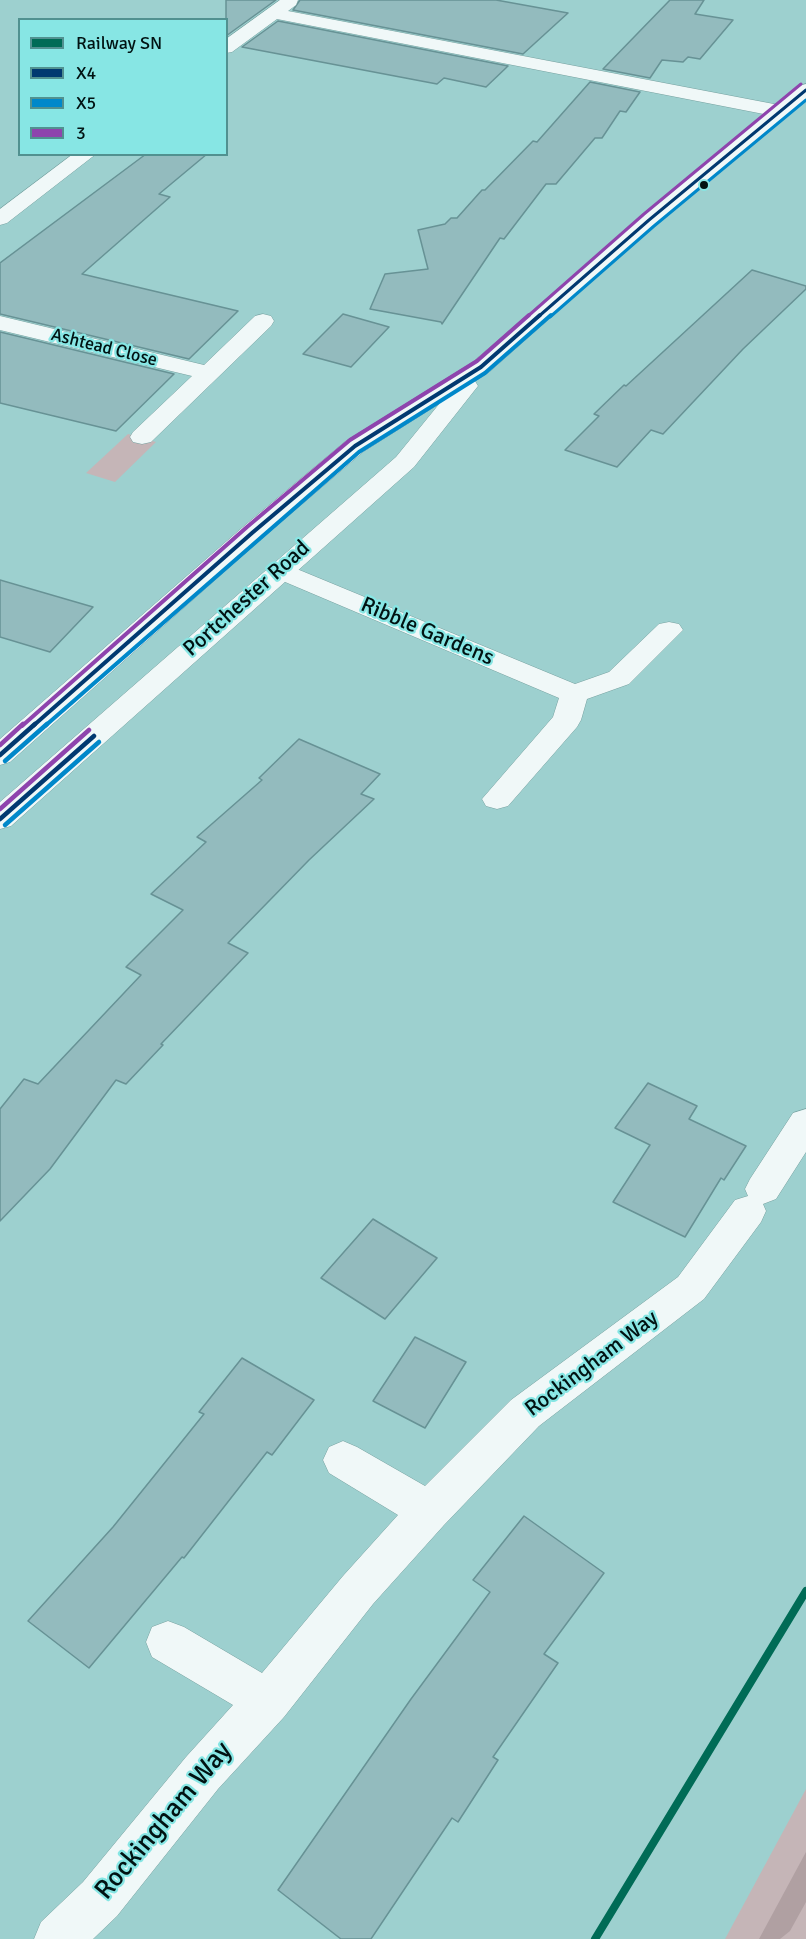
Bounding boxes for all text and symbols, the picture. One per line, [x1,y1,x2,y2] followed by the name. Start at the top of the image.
[18,18,228,156] legend
[76,32,162,54] text: Railway SN
[76,62,96,84] text: X4
[76,92,96,114] text: X5
[76,122,86,144] text: 3
[698,179,710,191] unlabelled marker
[49,324,159,372] street label: Ashtead Close
[178,535,316,663] street label: Portchester Road
[357,592,497,672] street label: Ribble Gardens
[520,1305,664,1423] street label: Rockingham Way
[89,1735,239,1907] street label: Rockingham Way

